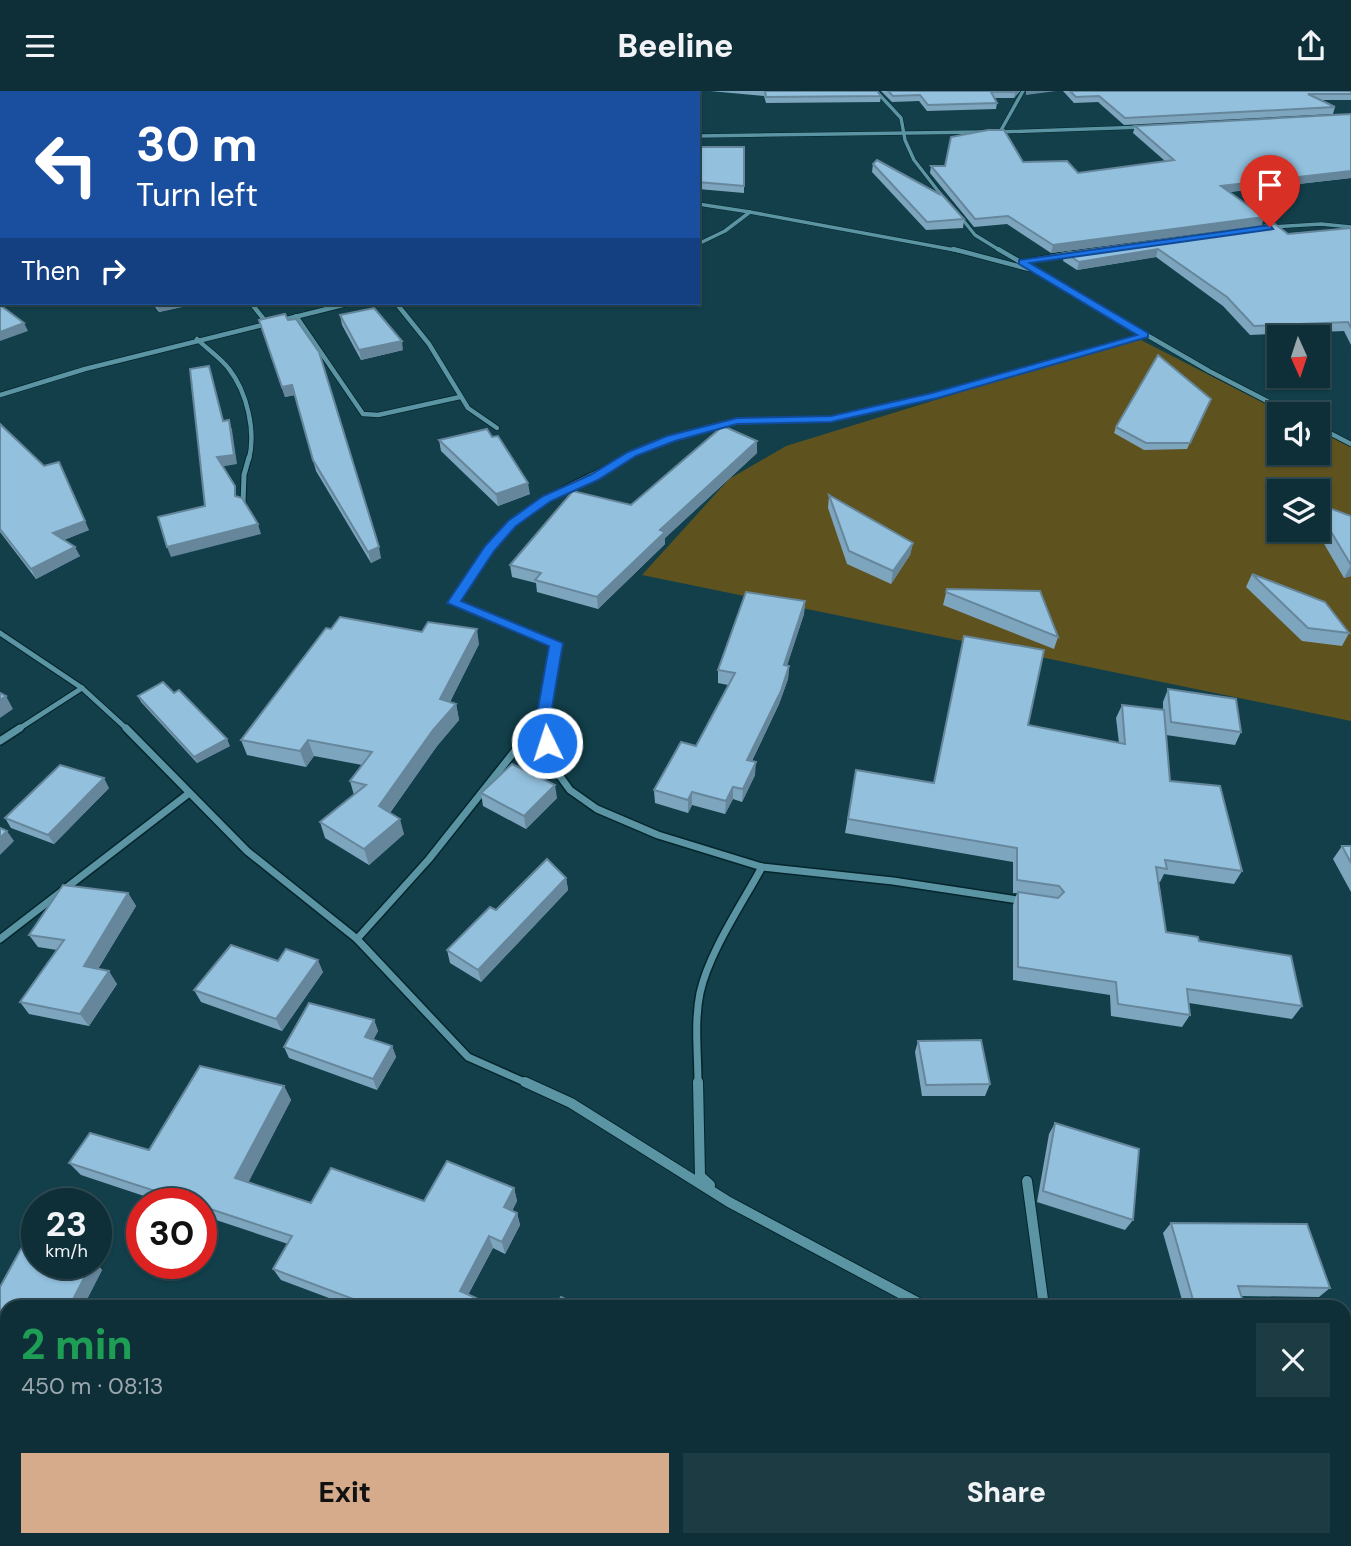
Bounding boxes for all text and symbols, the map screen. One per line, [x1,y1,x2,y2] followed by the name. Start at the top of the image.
[617,25,734,67] text: Beeline
[21,27,59,65] icon: menu
[1292,27,1330,65] icon: share
[136,112,258,176] text: 30 m
[21,119,112,210] icon: left
[1240,155,1300,227] pin
[1251,166,1289,204] icon: arrive
[136,174,258,216] text: Turn left
[94,252,132,290] icon: right
[21,254,80,288] text: Then
[1267,325,1330,389] north arrow
[1267,325,1330,542] map controls
[1267,402,1330,465] button: sound
[1267,479,1330,542] button: layers
[510,706,584,780] position arrow
[126,1188,217,1279] speed limit sign: 30
[46,1201,87,1247] text: 23
[45,1239,88,1263] text: km/h
[21,1317,132,1372] text: 2 min
[1256,1323,1330,1397] button: close
[21,1371,163,1401] text: 450 m · 08:13
[21,1453,669,1533] button: Exit
[683,1453,1330,1533] button: Share

